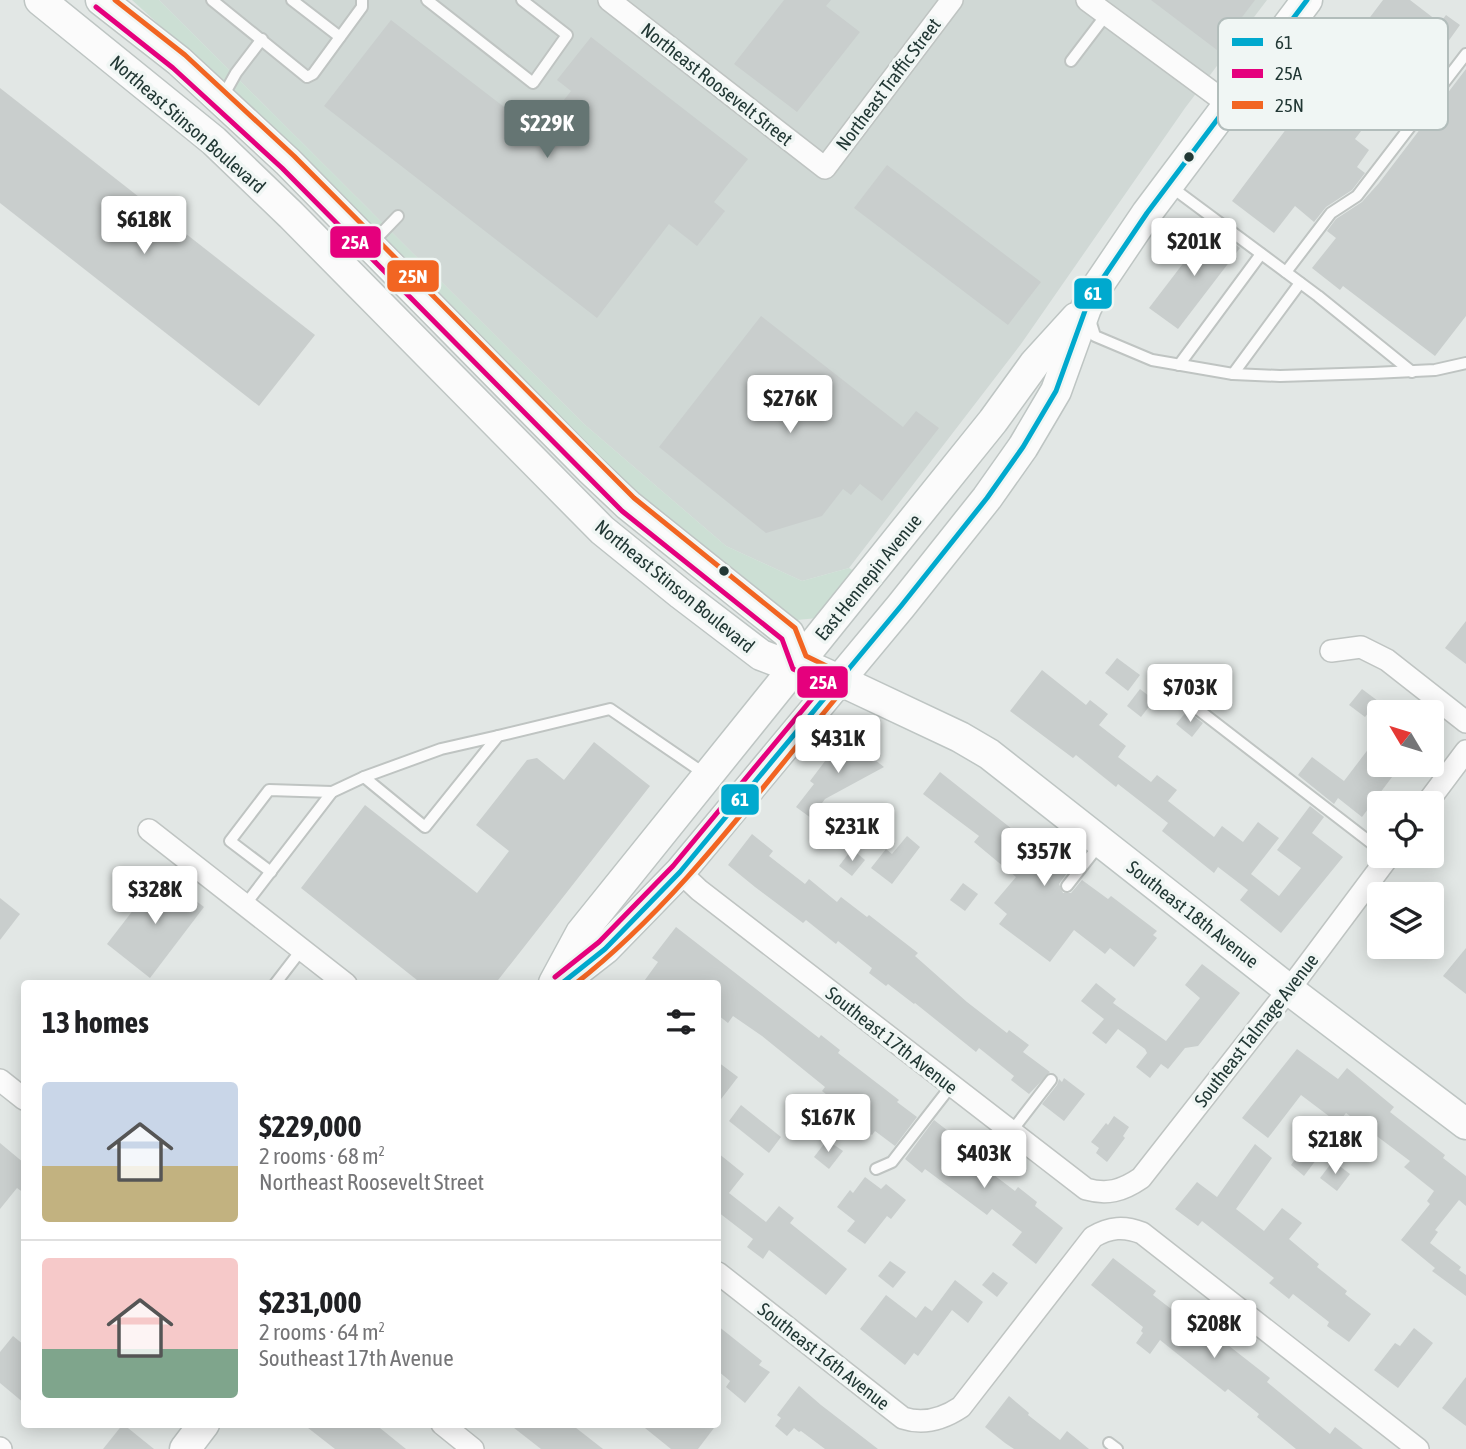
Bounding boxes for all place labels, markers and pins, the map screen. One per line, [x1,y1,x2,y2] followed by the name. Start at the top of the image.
[498,100,596,160] pin: $229K
[1182,150,1196,164] unlabelled marker
[95,196,193,256] pin: $618K
[1145,218,1243,278] pin: $201K
[741,376,839,435] pin: $276K
[717,564,731,578] unlabelled marker
[1141,664,1239,724] pin: $703K
[789,716,887,775] pin: $431K
[803,804,901,863] pin: $231K
[995,828,1093,888] pin: $357K
[106,866,204,926] pin: $328K
[779,1094,877,1154] pin: $167K
[1286,1116,1384,1176] pin: $218K
[935,1130,1033,1190] pin: $403K
[1165,1300,1263,1360] pin: $208K

